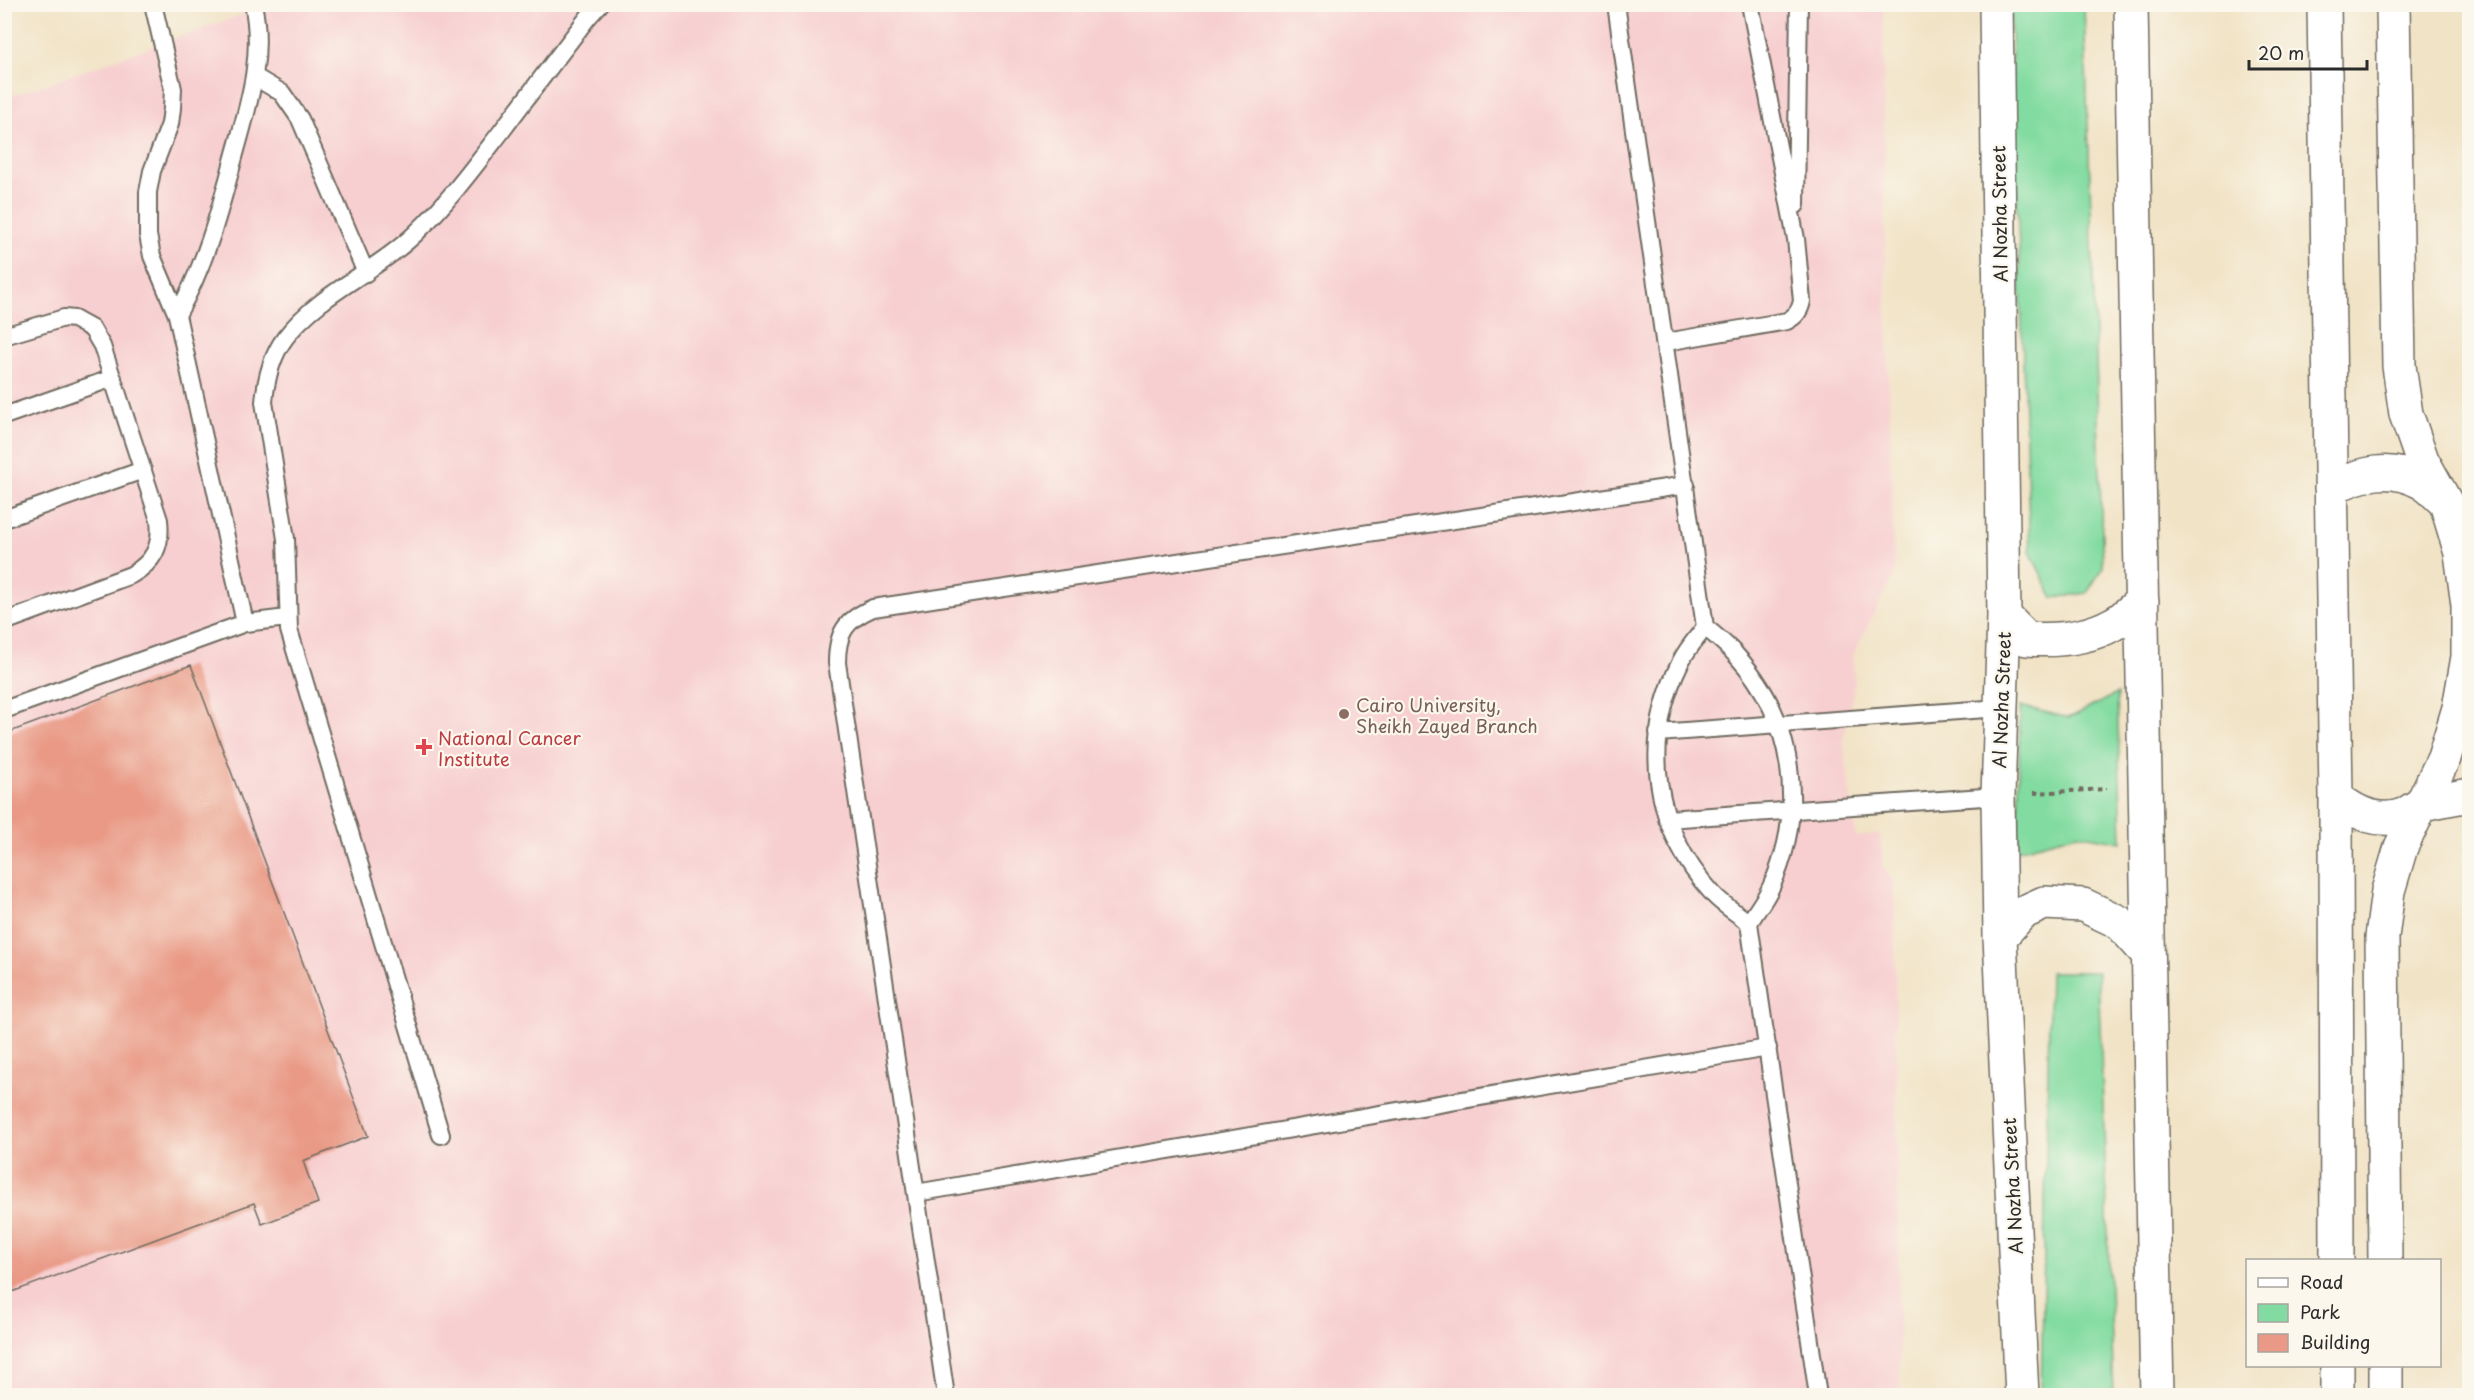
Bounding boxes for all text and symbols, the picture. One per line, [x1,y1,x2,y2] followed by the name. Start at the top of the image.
[2249,33,2368,71] scale bar
[2258,39,2304,66] text: 20 m
[1984,145,2014,283] street label: Al Nozha Street
[1985,631,2017,769] street label: Al Nozha Street
[1356,691,1538,739] place label: Cairo University, Sheikh Zayed Branch
[1337,707,1351,721] marker: Cairo University, Sheikh Zayed Branch
[438,724,581,772] place label: National Cancer Institute
[415,738,433,756] marker: National Cancer Institute
[1995,1117,2029,1255] street label: Al Nozha Street
[2246,1259,2441,1367] legend
[2300,1268,2344,1295] text: Road
[2300,1298,2340,1325] text: Park
[2300,1328,2370,1355] text: Building

